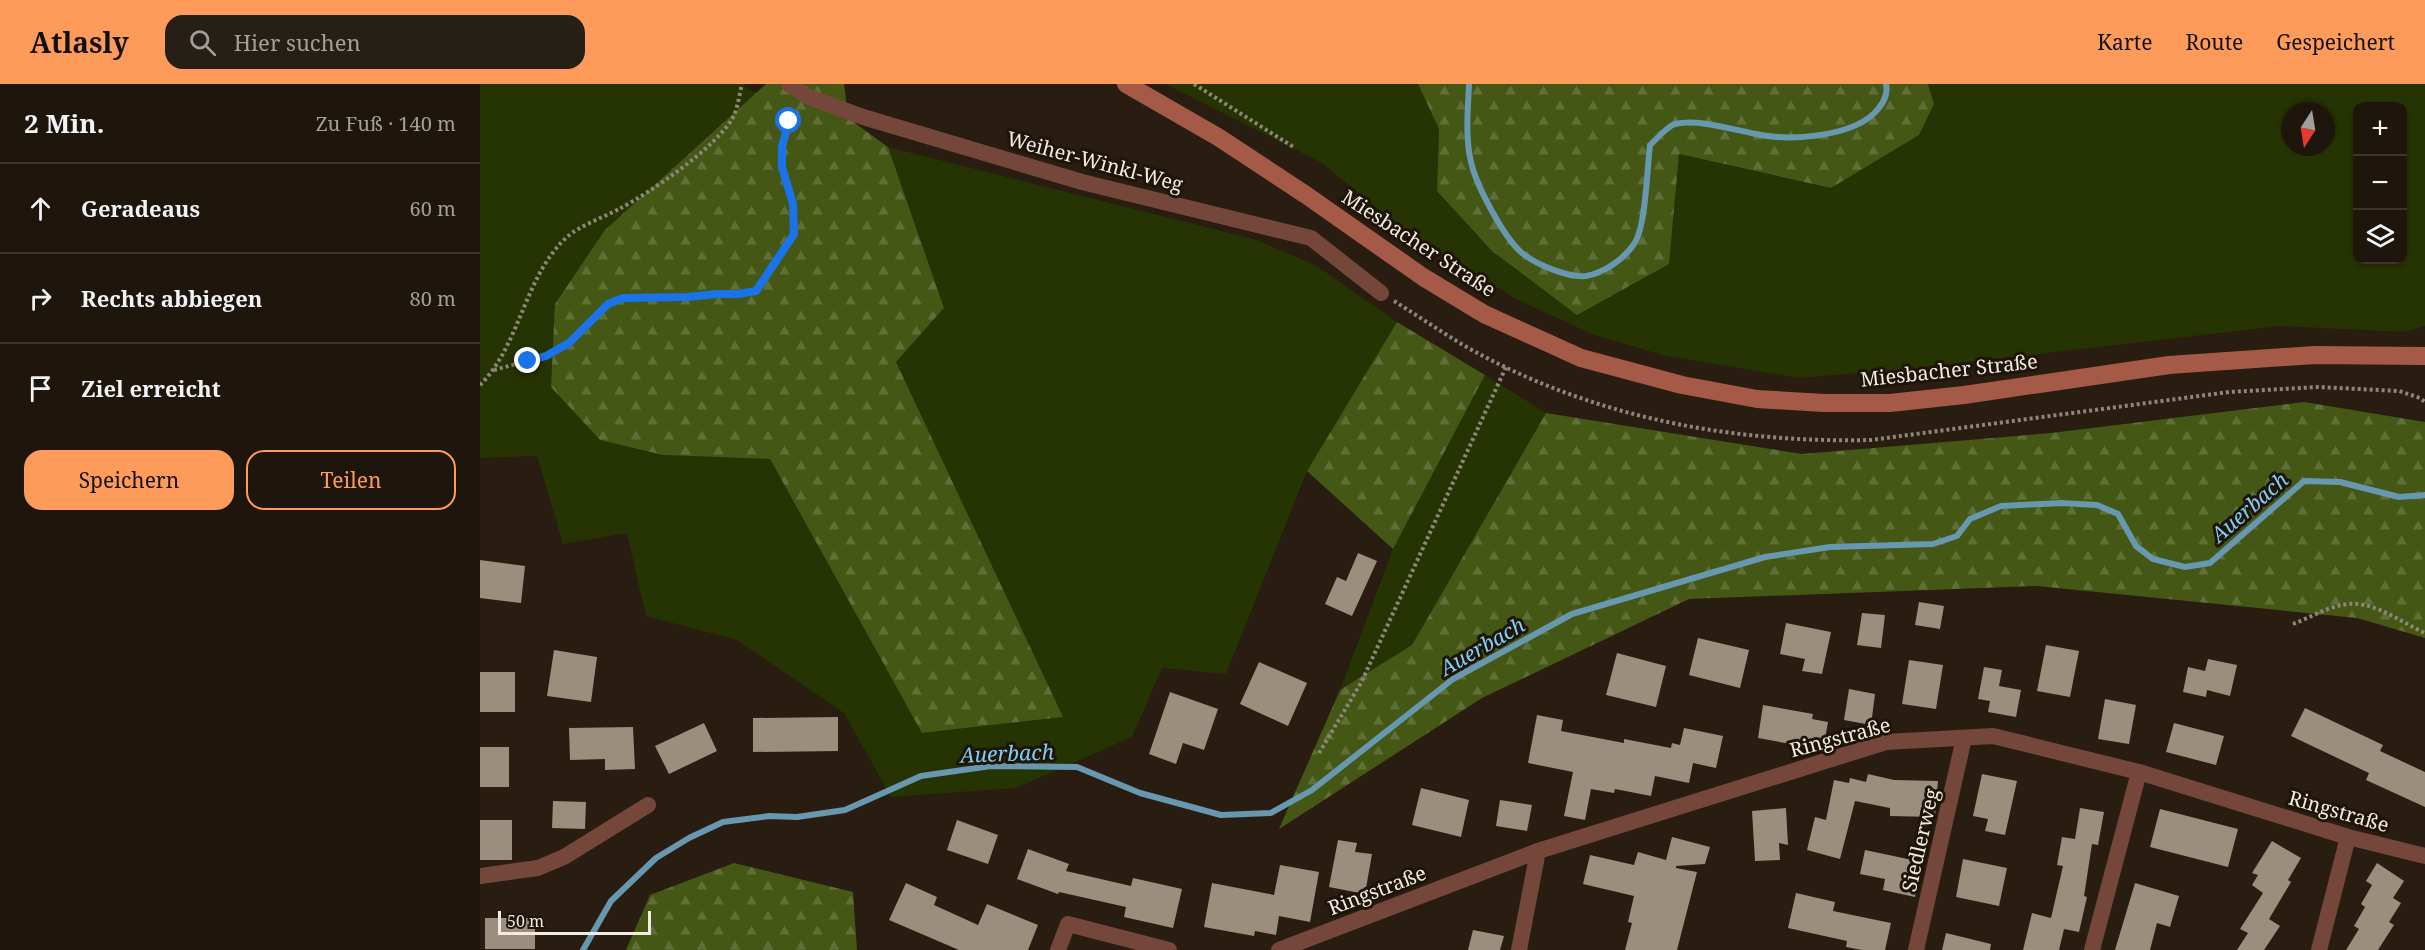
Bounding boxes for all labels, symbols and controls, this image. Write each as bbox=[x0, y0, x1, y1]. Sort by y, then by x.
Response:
search box bbox=[165, 15, 585, 69]
text: Atlasly bbox=[30, 23, 129, 61]
icon: search bbox=[186, 26, 219, 59]
text: Hier suchen bbox=[234, 27, 361, 57]
text: Karte bbox=[2097, 28, 2152, 56]
text: Route bbox=[2185, 28, 2243, 56]
text: Gespeichert bbox=[2276, 28, 2395, 56]
north arrow bbox=[2281, 102, 2335, 156]
map controls bbox=[2353, 102, 2407, 264]
button: + bbox=[2353, 102, 2407, 156]
text: 2 Min. bbox=[24, 105, 104, 141]
route start bbox=[775, 107, 801, 133]
text: Zu Fuß · 140 m bbox=[316, 110, 456, 137]
street label: Weiher-Winkl-Weg bbox=[1004, 124, 1186, 198]
button: − bbox=[2353, 156, 2407, 210]
street label: Miesbacher Straße bbox=[1337, 183, 1501, 303]
icon: ahead bbox=[24, 192, 57, 225]
text: Geradeaus bbox=[81, 193, 200, 223]
text: 60 m bbox=[410, 195, 456, 222]
button: layers bbox=[2353, 210, 2407, 264]
icon: right bbox=[24, 282, 57, 315]
text: Rechts abbiegen bbox=[81, 283, 262, 313]
text: 80 m bbox=[410, 285, 456, 312]
route end bbox=[514, 347, 540, 373]
street label: Miesbacher Straße bbox=[1859, 347, 2039, 393]
icon: arrive bbox=[24, 372, 57, 405]
text: Ziel erreicht bbox=[81, 373, 221, 403]
button: Speichern bbox=[24, 450, 234, 510]
button: Teilen bbox=[246, 450, 456, 510]
water label: Auerbach bbox=[2203, 465, 2294, 550]
water label: Auerbach bbox=[1433, 610, 1530, 683]
street label: Ringstraße bbox=[1787, 711, 1893, 763]
water label: Auerbach bbox=[958, 737, 1055, 769]
street label: Ringstraße bbox=[2286, 784, 2392, 838]
street label: Siedlerweg bbox=[1895, 785, 1945, 894]
street label: Ringstraße bbox=[1324, 859, 1430, 921]
scale bar bbox=[498, 908, 651, 936]
text: 50 m bbox=[507, 910, 544, 932]

